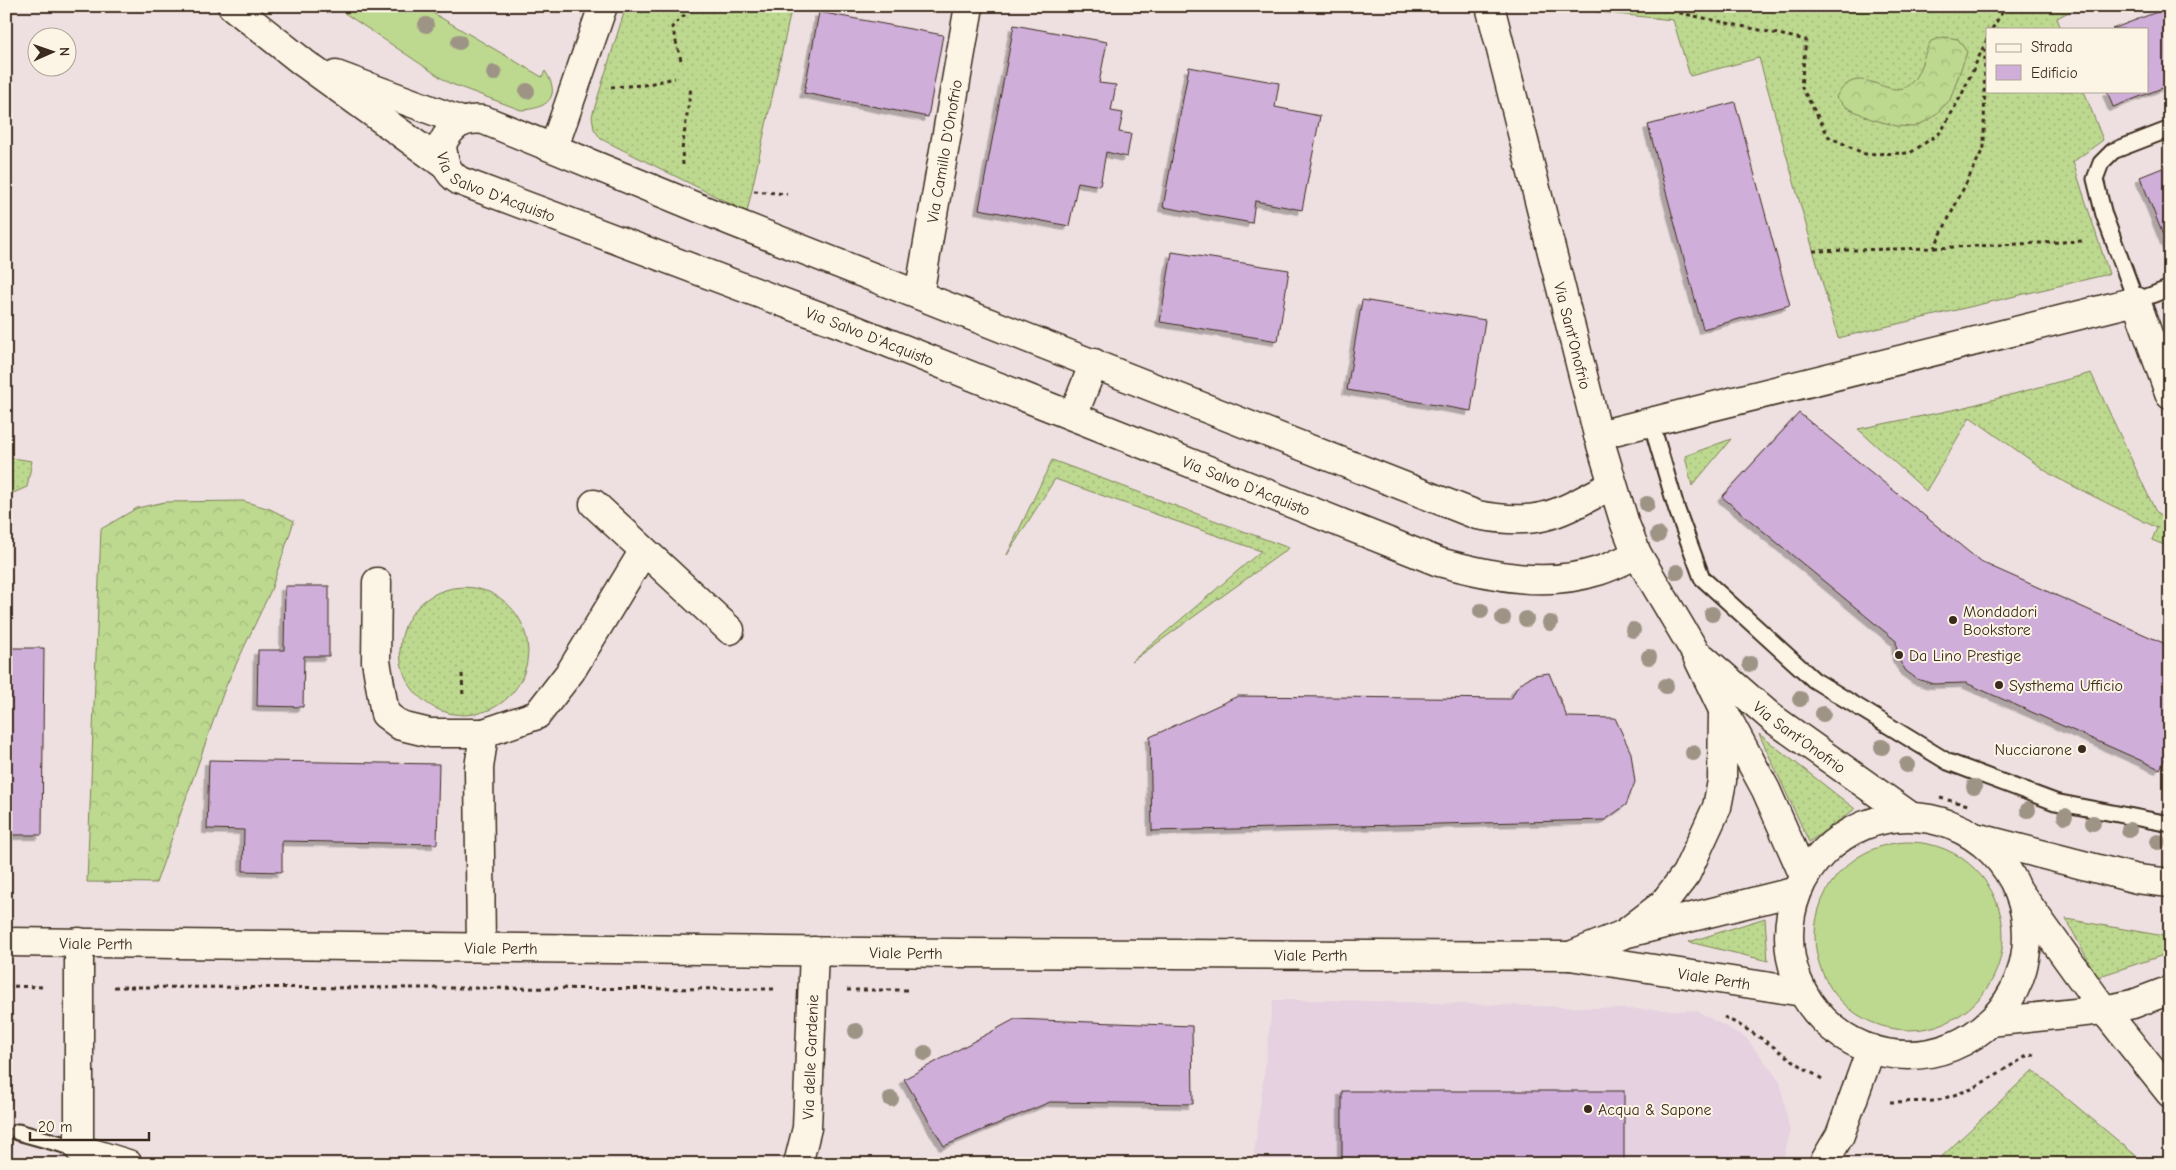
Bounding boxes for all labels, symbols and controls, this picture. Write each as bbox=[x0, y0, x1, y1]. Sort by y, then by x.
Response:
north arrow bbox=[28, 28, 78, 78]
legend bbox=[1986, 28, 2148, 92]
text: Strada bbox=[2031, 38, 2073, 56]
text: N bbox=[56, 47, 73, 56]
text: Edificio bbox=[2031, 64, 2078, 82]
street label: Via Camillo D'Onofrio bbox=[924, 78, 966, 224]
street label: Via Salvo D'Acquisto bbox=[433, 151, 558, 226]
street label: Via Sant'Onofrio bbox=[1550, 280, 1594, 392]
street label: Via Salvo D'Acquisto bbox=[803, 304, 936, 370]
street label: Via Salvo D'Acquisto bbox=[1179, 453, 1312, 520]
place label: Mondadori Bookstore bbox=[1963, 603, 2037, 639]
marker: Mondadori Bookstore bbox=[1947, 614, 1959, 626]
place label: Da Lino Prestige bbox=[1909, 647, 2021, 665]
marker: Da Lino Prestige bbox=[1893, 649, 1905, 661]
place label: Systhema Ufficio bbox=[2009, 677, 2123, 695]
marker: Systhema Ufficio bbox=[1993, 679, 2005, 691]
street label: Via Sant'Onofrio bbox=[1749, 698, 1849, 777]
place label: Nucciarone bbox=[1995, 741, 2072, 759]
marker: Nucciarone bbox=[2076, 743, 2088, 755]
street label: Viale Perth bbox=[59, 935, 133, 953]
street label: Viale Perth bbox=[464, 939, 538, 958]
street label: Viale Perth bbox=[869, 944, 943, 963]
street label: Viale Perth bbox=[1274, 947, 1348, 965]
street label: Viale Perth bbox=[1677, 965, 1752, 994]
street label: Via delle Gardenie bbox=[799, 994, 822, 1120]
place label: Acqua & Sapone bbox=[1598, 1101, 1712, 1119]
marker: Acqua & Sapone bbox=[1582, 1103, 1594, 1115]
scale bar bbox=[30, 1110, 149, 1142]
text: 20 m bbox=[38, 1118, 72, 1136]

